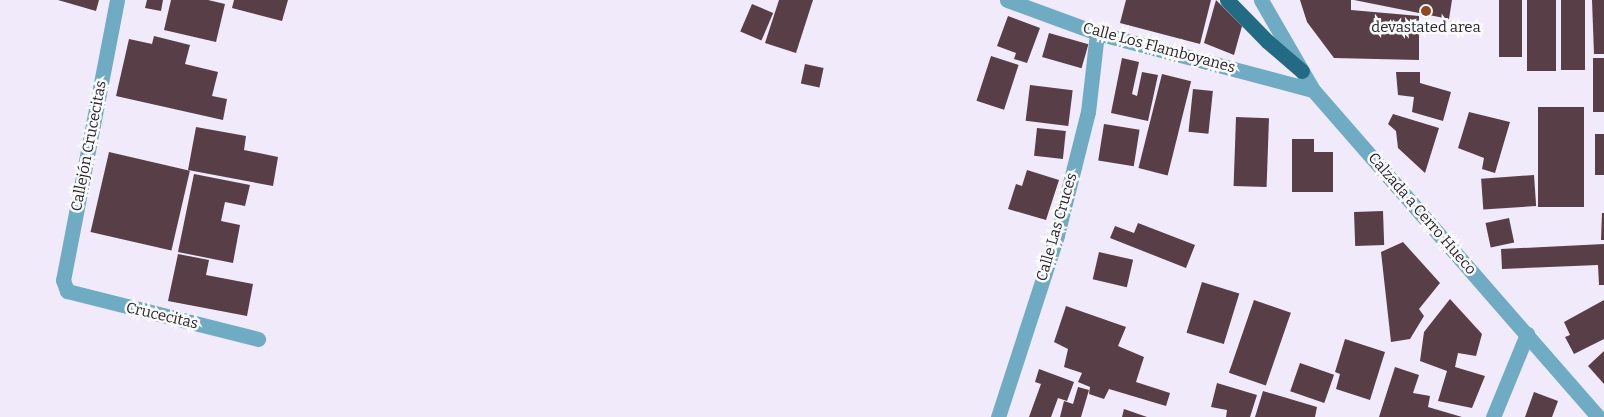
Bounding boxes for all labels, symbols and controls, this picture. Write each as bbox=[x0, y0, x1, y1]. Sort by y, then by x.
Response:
marker: devastated area bbox=[1420, 5, 1432, 17]
street label: Calle Los Flamboyanes bbox=[1081, 19, 1237, 77]
place label: devastated area bbox=[1371, 19, 1481, 37]
street label: Callejón Crucecitas bbox=[68, 79, 110, 213]
street label: Calzada a Cerro Hueco bbox=[1364, 149, 1480, 279]
street label: Calle Las Cruces bbox=[1033, 171, 1081, 283]
street label: Crucecitas bbox=[124, 299, 200, 333]

